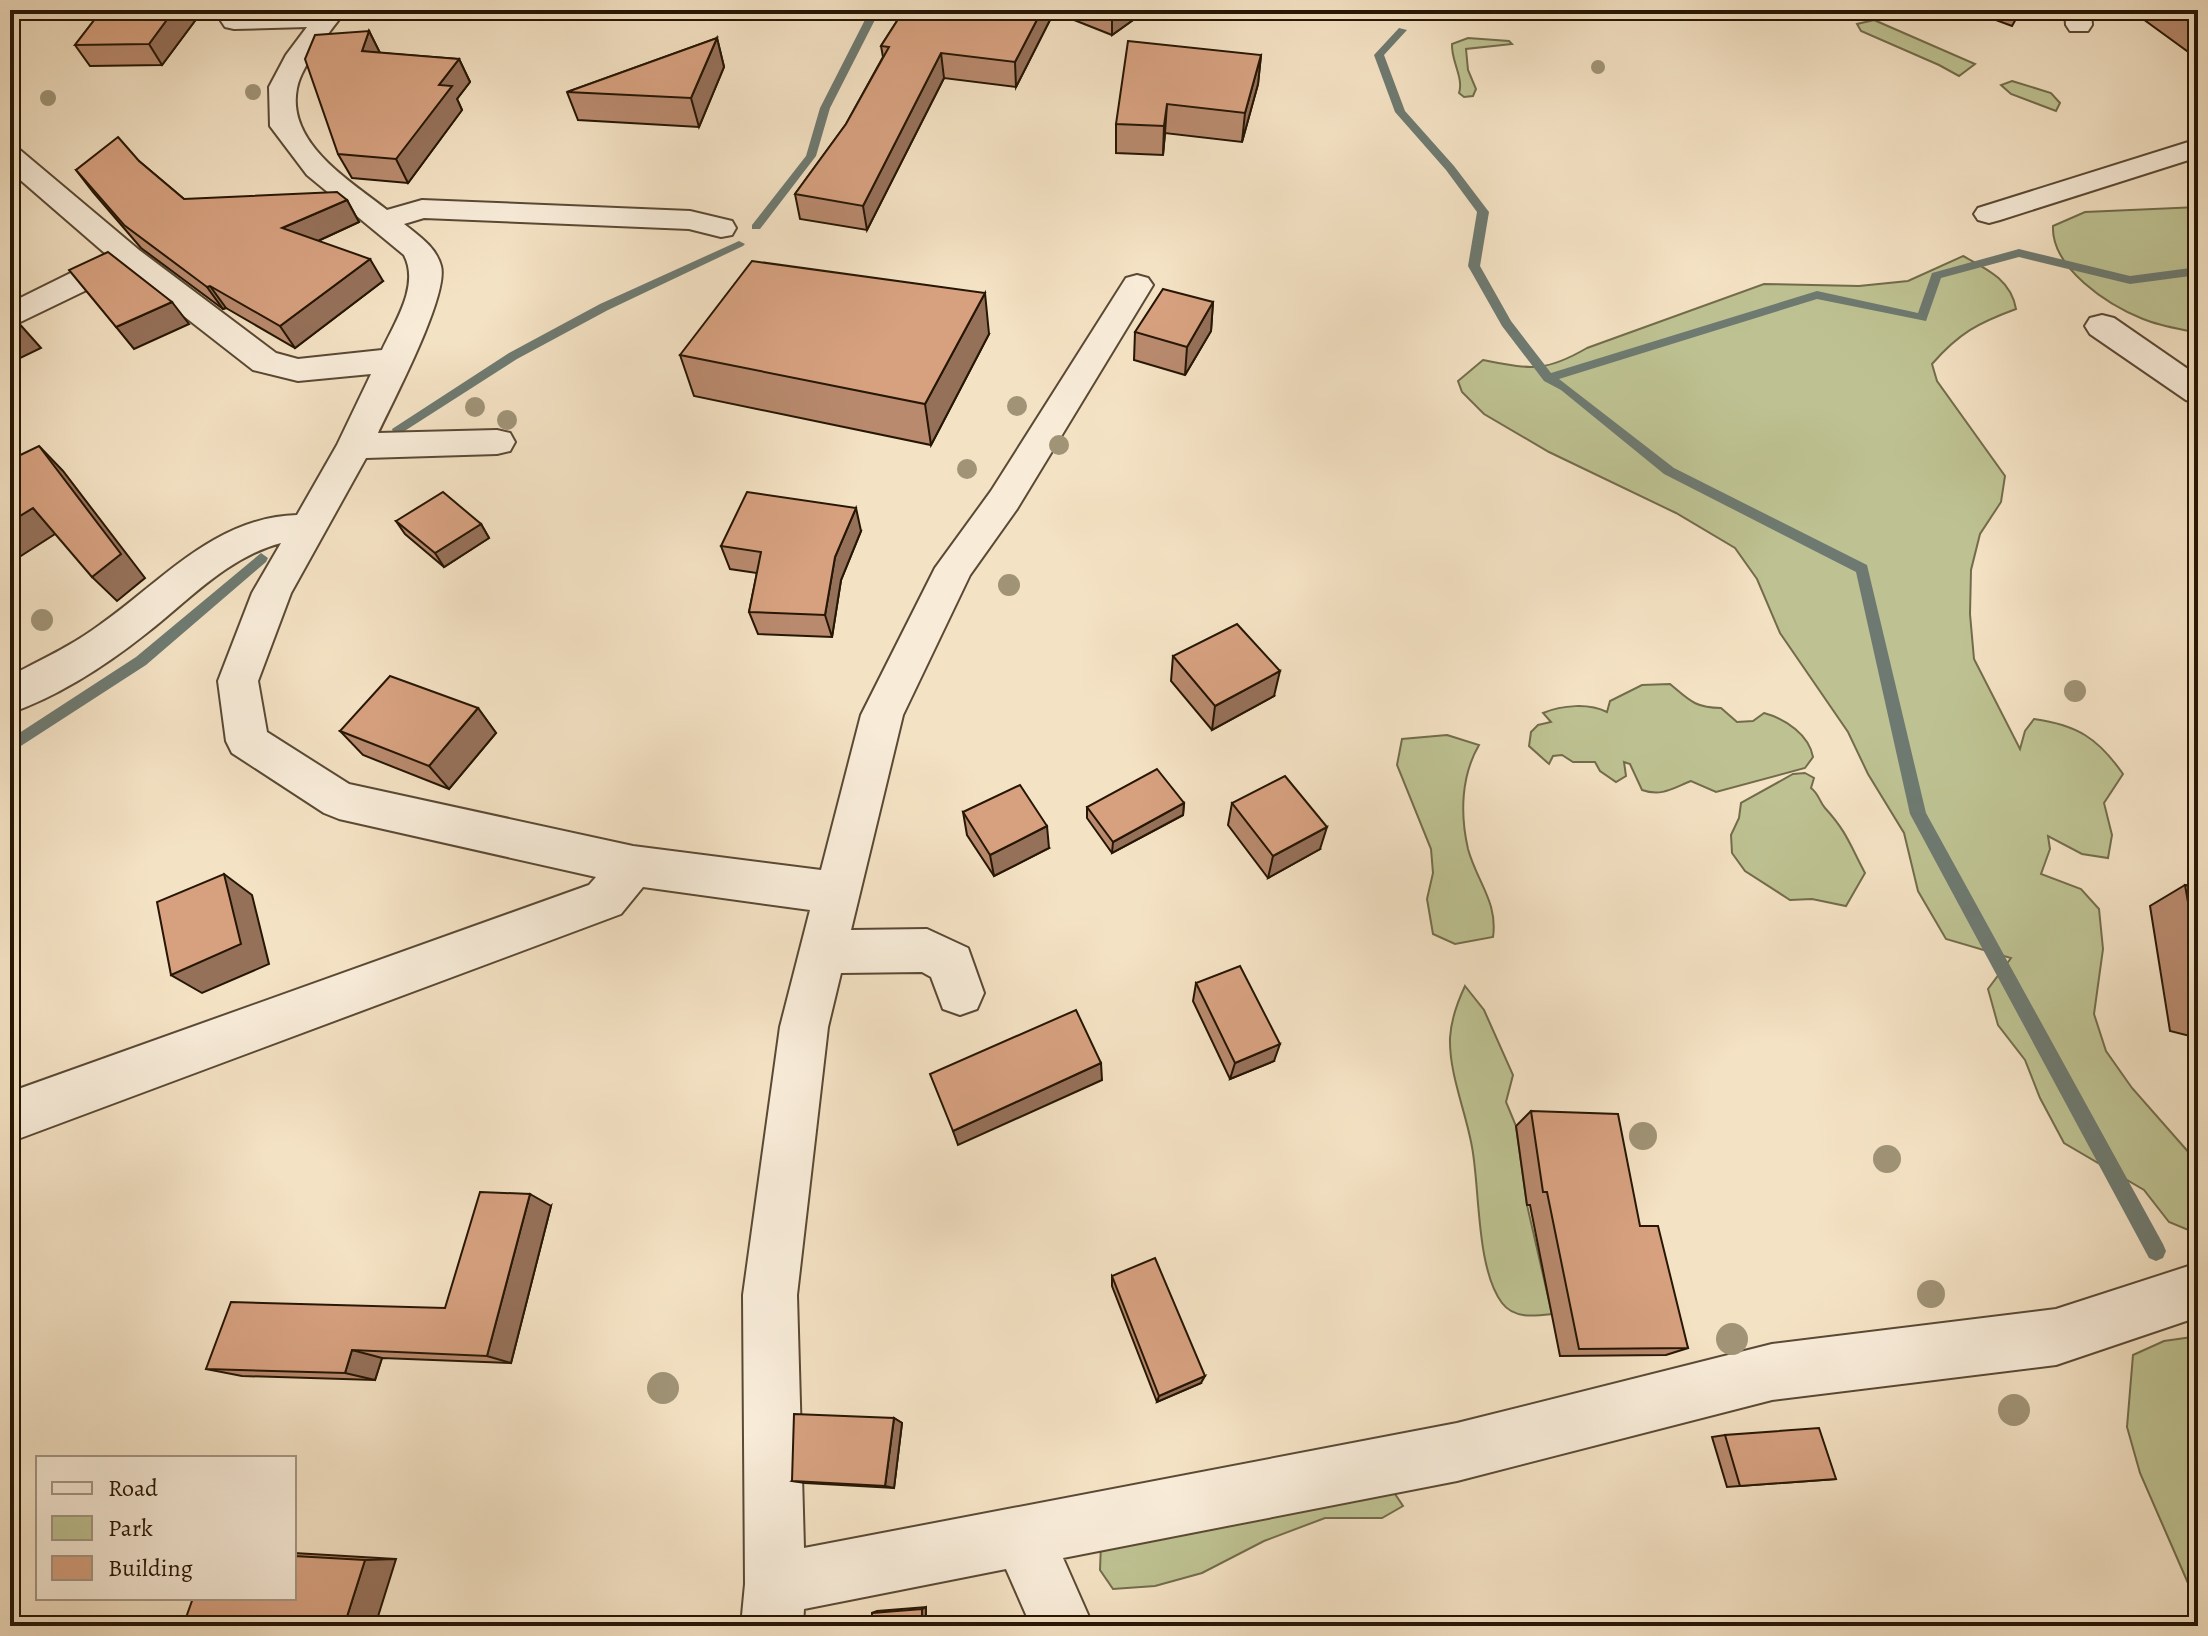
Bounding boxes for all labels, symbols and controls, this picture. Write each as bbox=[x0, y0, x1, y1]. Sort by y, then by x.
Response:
legend bbox=[36, 1456, 296, 1600]
text: Road bbox=[108, 1472, 158, 1504]
text: Park bbox=[108, 1512, 153, 1544]
text: Building bbox=[108, 1552, 193, 1584]

